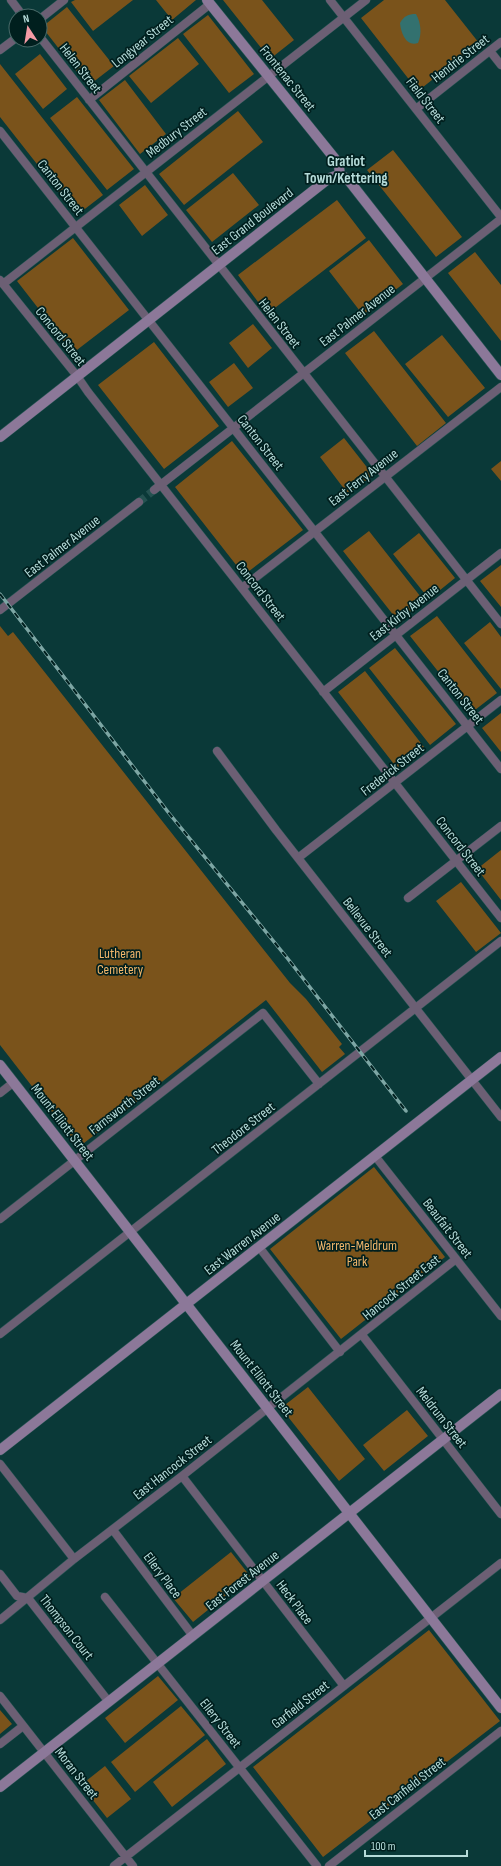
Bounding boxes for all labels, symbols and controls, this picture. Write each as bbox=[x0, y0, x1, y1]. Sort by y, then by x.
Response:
north arrow bbox=[8, 8, 48, 48]
street label: Longyear Street bbox=[108, 11, 177, 71]
text: N bbox=[22, 12, 30, 26]
street label: Hendrie Street bbox=[428, 31, 493, 86]
street label: Helen Street bbox=[56, 40, 105, 97]
street label: Frontenac Street bbox=[256, 42, 319, 115]
street label: Field Street bbox=[402, 74, 449, 127]
street label: Medbury Street bbox=[142, 103, 210, 161]
district label: Gratiot Town/Kettering bbox=[304, 152, 388, 188]
street label: Canton Street bbox=[34, 156, 88, 218]
street label: East Grand Boulevard bbox=[208, 184, 297, 259]
street label: East Palmer Avenue bbox=[316, 281, 399, 350]
street label: Helen Street bbox=[255, 295, 304, 352]
street label: Concord Street bbox=[32, 303, 90, 369]
street label: Canton Street bbox=[234, 411, 288, 473]
street label: East Ferry Avenue bbox=[325, 445, 401, 510]
street label: East Palmer Avenue bbox=[21, 512, 104, 581]
street label: Concord Street bbox=[232, 558, 289, 625]
street label: East Kirby Avenue bbox=[366, 580, 442, 645]
street label: Canton Street bbox=[434, 665, 488, 727]
street label: Frederick Street bbox=[357, 739, 427, 799]
street label: Concord Street bbox=[432, 813, 489, 880]
street label: Bellevue Street bbox=[339, 894, 396, 961]
park label: Lutheran Cemetery bbox=[97, 945, 144, 978]
street label: Farnsworth Street bbox=[85, 1072, 163, 1138]
street label: Mount Elliott Street bbox=[27, 1081, 98, 1164]
street label: Theodore Street bbox=[208, 1098, 278, 1158]
street label: Beaufait Street bbox=[419, 1195, 476, 1262]
street label: East Warren Avenue bbox=[201, 1208, 284, 1279]
park label: Warren-Meldrum Park bbox=[317, 1237, 397, 1270]
street label: Hancock Street East bbox=[359, 1251, 444, 1324]
street label: Mount Elliott Street bbox=[226, 1337, 297, 1420]
street label: Meldrum Street bbox=[412, 1383, 471, 1451]
street label: East Hancock Street bbox=[130, 1431, 215, 1503]
street label: East Forest Avenue bbox=[202, 1546, 282, 1614]
street label: Ellery Place bbox=[140, 1549, 185, 1602]
street label: Heck Place bbox=[272, 1577, 317, 1628]
street label: Thompson Court bbox=[36, 1591, 97, 1663]
street label: Garfield Street bbox=[268, 1677, 333, 1732]
street label: Ellery Street bbox=[196, 1695, 245, 1751]
street label: Moran Street bbox=[51, 1744, 102, 1803]
street label: East Canfield Street bbox=[366, 1753, 449, 1824]
scale bar bbox=[365, 1832, 467, 1858]
text: 100 m bbox=[371, 1839, 396, 1854]

